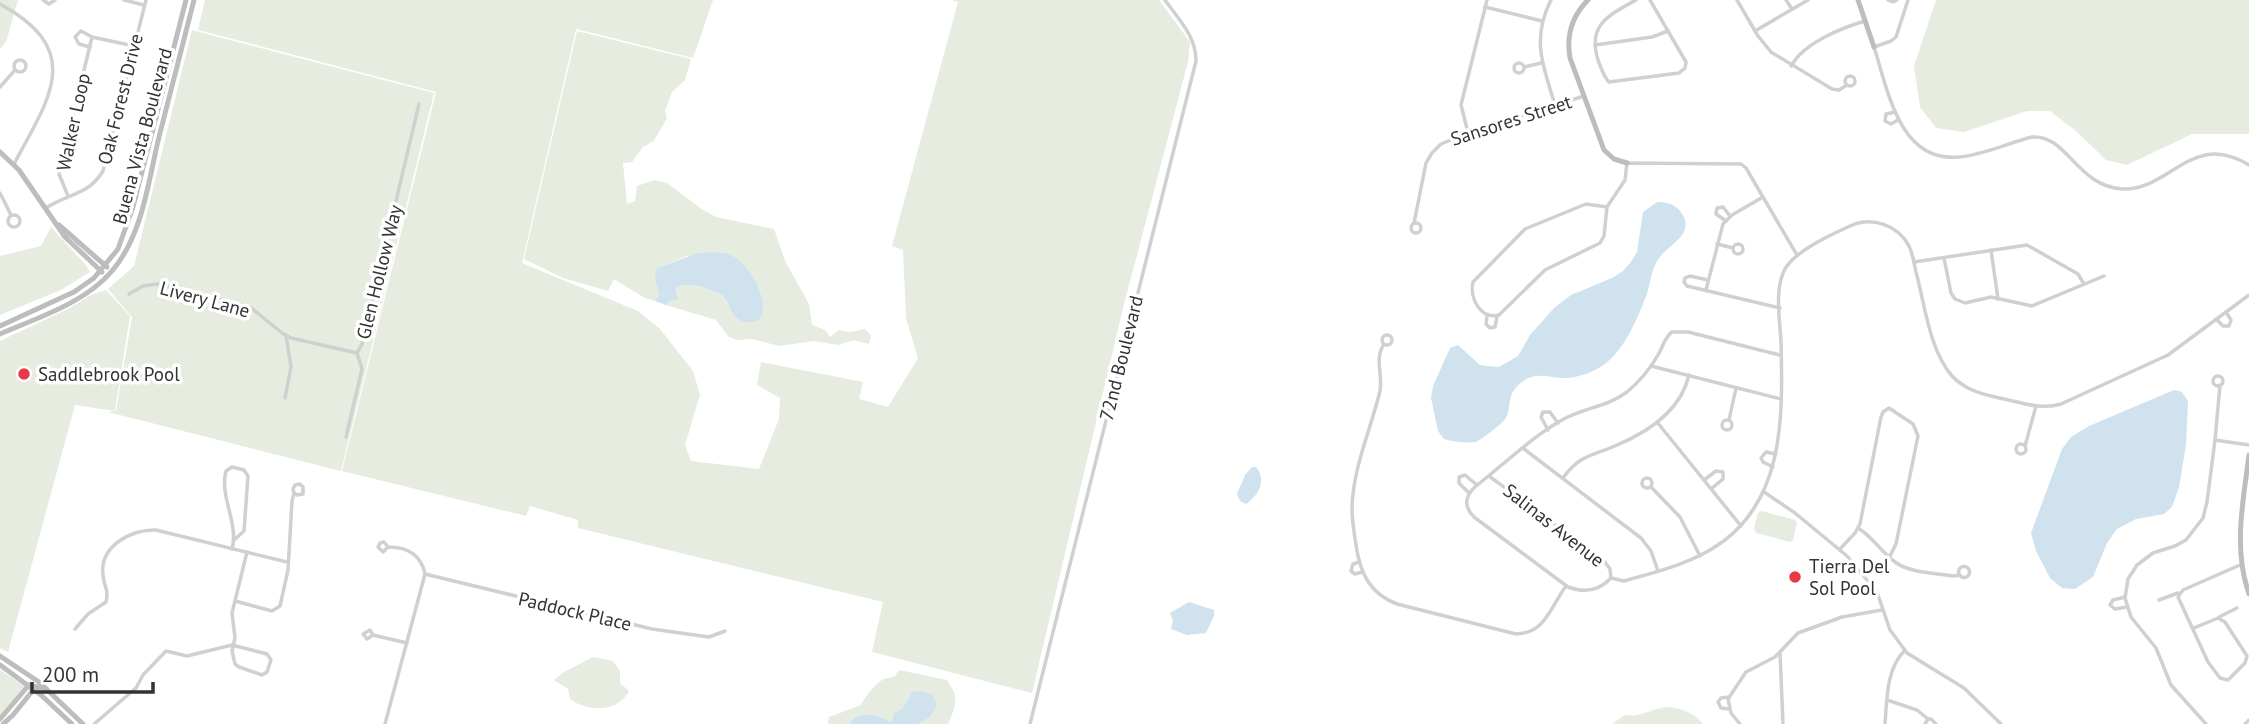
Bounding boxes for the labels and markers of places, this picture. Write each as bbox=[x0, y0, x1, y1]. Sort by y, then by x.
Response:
place label: Saddlebrook Pool bbox=[38, 362, 180, 386]
marker: Saddlebrook Pool bbox=[16, 366, 32, 382]
place label: Tierra Del Sol Pool bbox=[1809, 554, 1890, 600]
marker: Tierra Del Sol Pool bbox=[1787, 569, 1803, 585]

